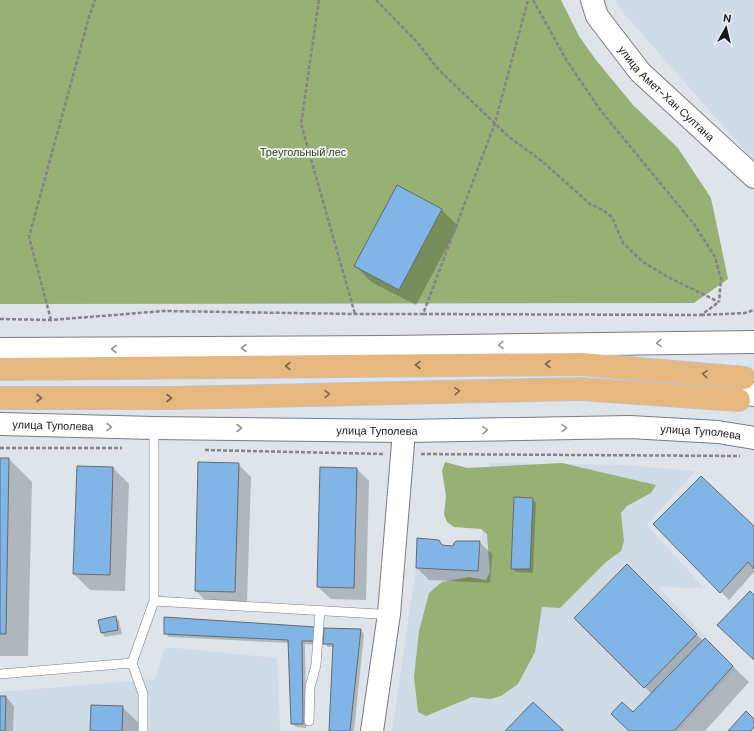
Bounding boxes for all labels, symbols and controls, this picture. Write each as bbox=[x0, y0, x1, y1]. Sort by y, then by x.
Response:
north arrow bbox=[706, 8, 746, 48]
text: N bbox=[722, 11, 732, 26]
street label: улица Амет-Хан Султана bbox=[615, 43, 718, 145]
park label: Треугольный лес bbox=[260, 145, 347, 159]
one-way arrow bbox=[656, 339, 662, 347]
one-way arrow bbox=[498, 341, 504, 349]
one-way arrow bbox=[241, 344, 247, 352]
one-way arrow bbox=[111, 345, 117, 353]
one-way arrow bbox=[545, 360, 551, 368]
one-way arrow bbox=[415, 361, 421, 369]
one-way arrow bbox=[285, 362, 291, 370]
one-way arrow bbox=[702, 370, 708, 379]
one-way arrow bbox=[454, 387, 460, 396]
one-way arrow bbox=[324, 390, 330, 398]
one-way arrow bbox=[36, 394, 42, 402]
one-way arrow bbox=[166, 394, 172, 402]
street label: улица Туполева bbox=[12, 417, 95, 433]
one-way arrow bbox=[106, 422, 112, 431]
street label: улица Туполева bbox=[660, 422, 743, 443]
street label: улица Туполева bbox=[336, 423, 418, 438]
one-way arrow bbox=[236, 424, 242, 432]
one-way arrow bbox=[561, 424, 567, 432]
one-way arrow bbox=[482, 426, 488, 434]

